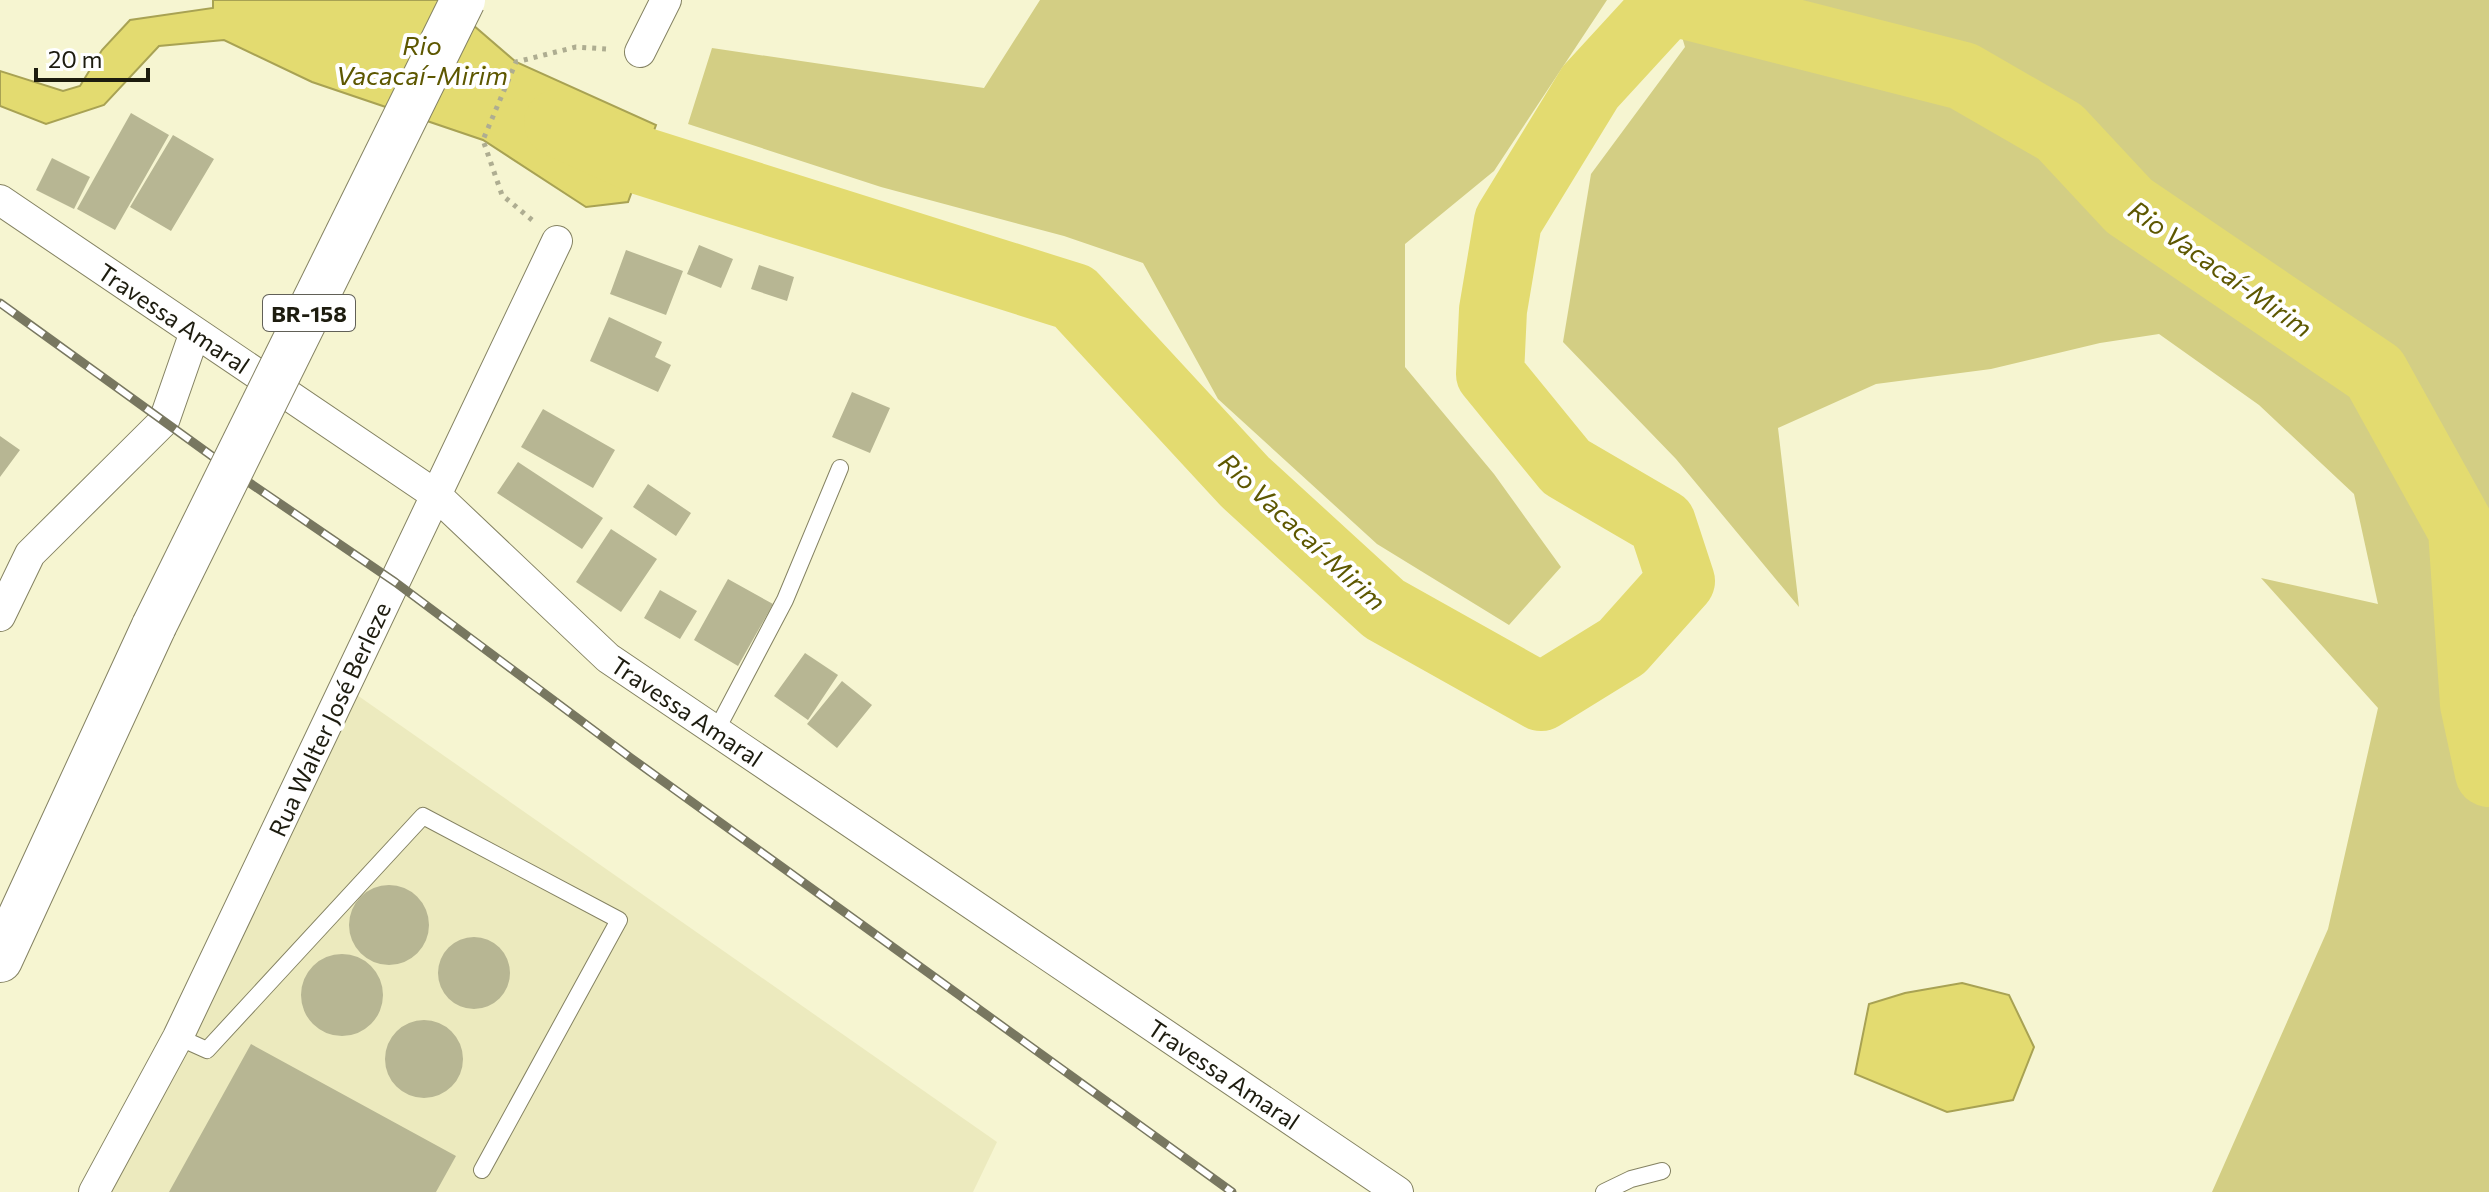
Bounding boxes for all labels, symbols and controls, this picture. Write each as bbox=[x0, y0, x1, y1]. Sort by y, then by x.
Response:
water label: Rio Vacacaí-Mirim bbox=[336, 29, 508, 90]
scale bar bbox=[36, 32, 148, 82]
text: 20 m bbox=[48, 44, 102, 73]
water label: Rio Vacacaí-Mirim bbox=[2123, 193, 2319, 343]
street label: Travessa Amaral bbox=[93, 257, 255, 379]
road number: BR-158 bbox=[263, 295, 355, 331]
water label: Rio Vacacaí-Mirim bbox=[1213, 446, 1393, 616]
street label: Rua Walter José Berleze bbox=[262, 597, 396, 841]
street label: Travessa Amaral bbox=[606, 650, 768, 772]
street label: Travessa Amaral bbox=[1143, 1013, 1305, 1135]

